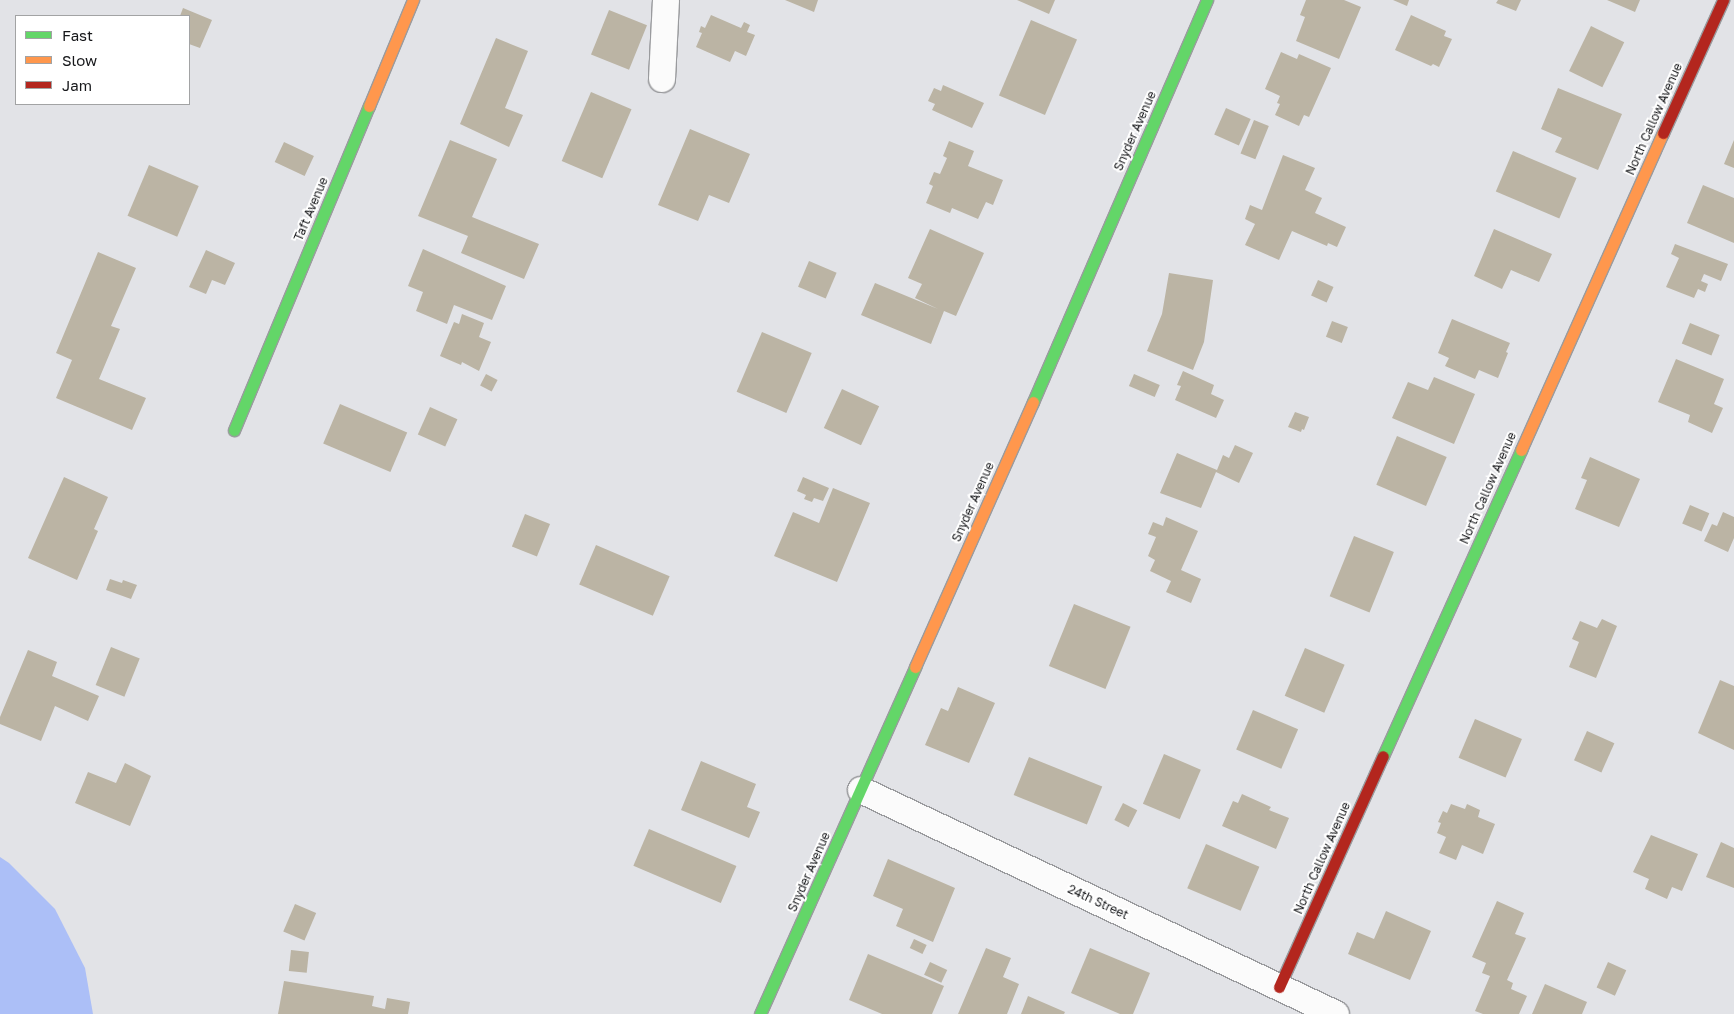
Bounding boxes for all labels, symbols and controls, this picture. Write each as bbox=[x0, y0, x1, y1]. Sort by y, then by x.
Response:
legend bbox=[15, 15, 190, 105]
text: Fast bbox=[62, 26, 93, 44]
text: Slow bbox=[62, 51, 97, 69]
street label: North Callow Avenue bbox=[1623, 61, 1685, 177]
text: Jam bbox=[62, 76, 92, 94]
street label: Snyder Avenue bbox=[1111, 89, 1159, 173]
street label: Taft Avenue bbox=[291, 175, 331, 243]
street label: North Callow Avenue bbox=[1457, 430, 1519, 546]
street label: Snyder Avenue bbox=[949, 460, 997, 544]
street label: North Callow Avenue bbox=[1291, 800, 1353, 916]
street label: Snyder Avenue bbox=[785, 830, 833, 914]
street label: 24th Street bbox=[1066, 882, 1130, 922]

